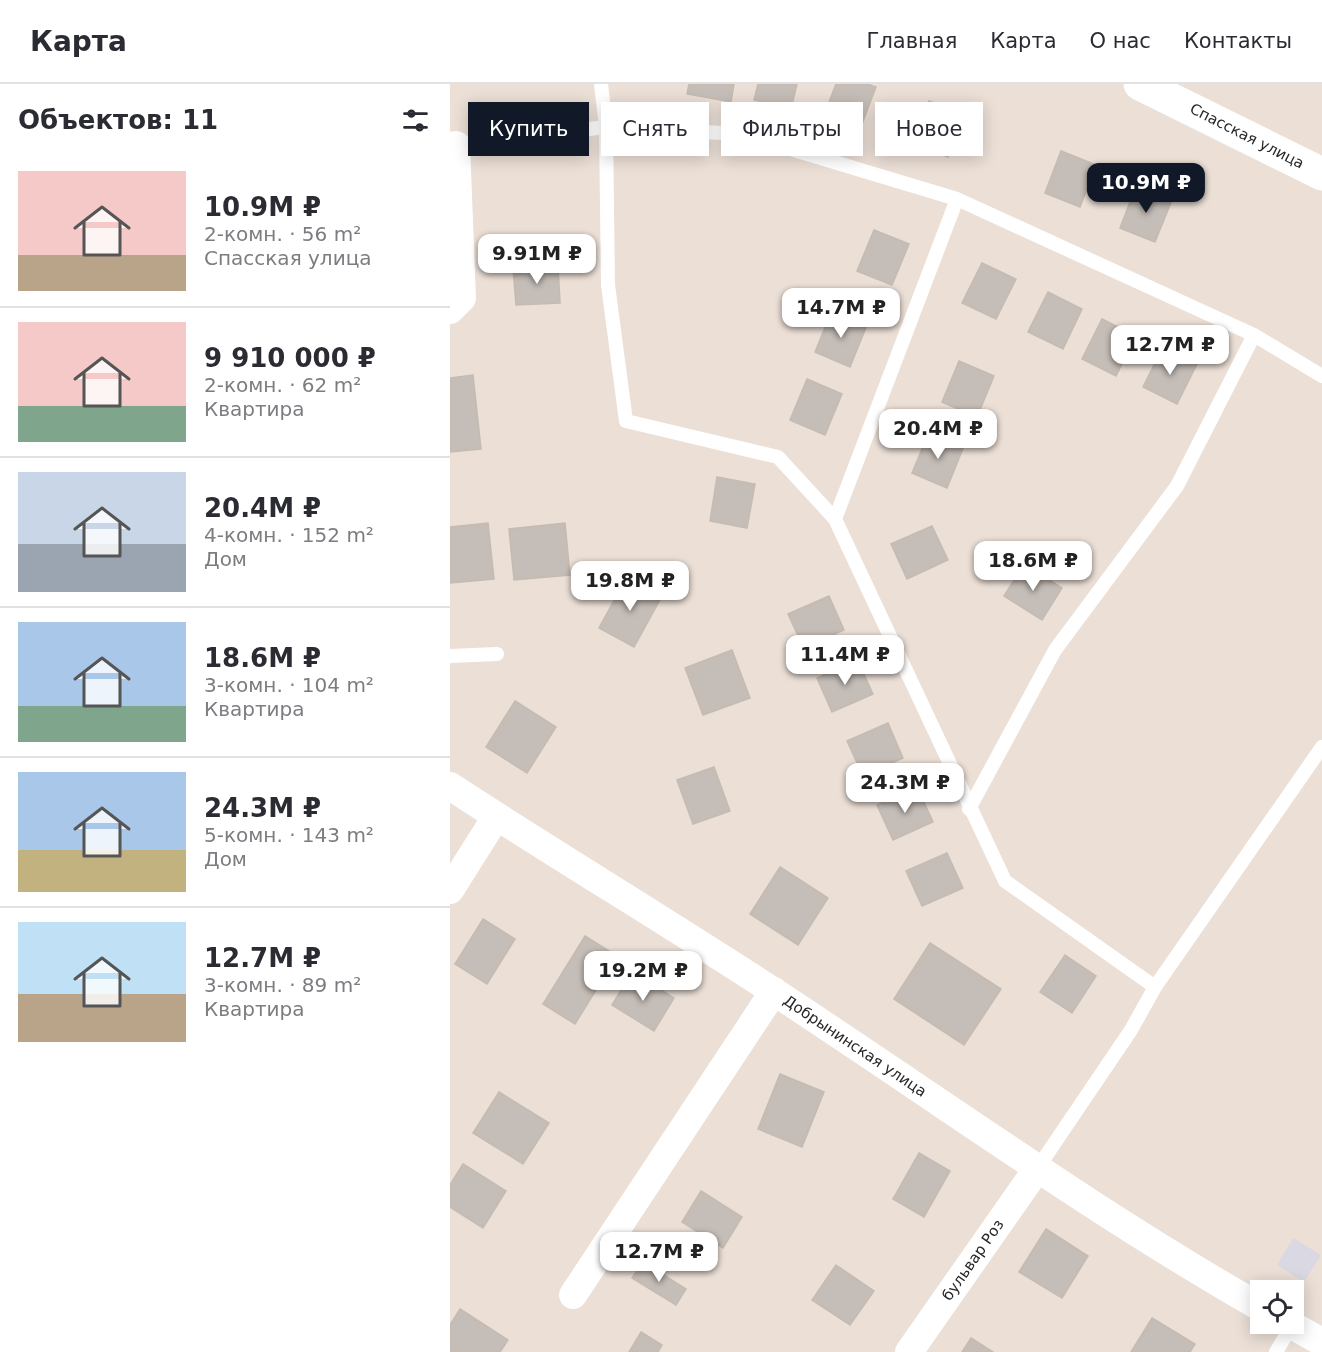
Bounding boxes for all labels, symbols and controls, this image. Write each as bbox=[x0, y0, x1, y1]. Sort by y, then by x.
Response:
text: Карта bbox=[30, 25, 127, 58]
text: Главная bbox=[867, 29, 957, 53]
text: Карта bbox=[990, 29, 1057, 53]
text: О нас bbox=[1090, 29, 1151, 53]
text: Контакты bbox=[1184, 29, 1292, 53]
street label: Спасская улица bbox=[1187, 99, 1307, 173]
chip: Купить bbox=[468, 102, 589, 156]
chip: Снять bbox=[601, 102, 709, 156]
chip: Фильтры bbox=[721, 102, 863, 156]
chip: Новое bbox=[875, 102, 983, 156]
icon: filters bbox=[399, 104, 432, 137]
text: Объектов: 11 bbox=[18, 105, 218, 135]
pin: 10.9M ₽ bbox=[1091, 163, 1201, 214]
text: 10.9M ₽ bbox=[1101, 170, 1191, 194]
text: 10.9M ₽ bbox=[204, 192, 321, 222]
icon: home bbox=[66, 195, 138, 267]
text: 2-комн. · 56 m² bbox=[204, 222, 361, 246]
pin: 9.91M ₽ bbox=[482, 234, 592, 285]
text: 9.91M ₽ bbox=[492, 241, 582, 265]
text: Спасская улица bbox=[204, 246, 372, 270]
pin: 14.7M ₽ bbox=[786, 288, 896, 339]
text: 14.7M ₽ bbox=[796, 295, 886, 319]
pin: 12.7M ₽ bbox=[1115, 325, 1225, 376]
text: 12.7M ₽ bbox=[1125, 332, 1215, 356]
text: 9 910 000 ₽ bbox=[204, 343, 376, 373]
icon: home bbox=[66, 346, 138, 418]
text: 2-комн. · 62 m² bbox=[204, 373, 361, 397]
text: Квартира bbox=[204, 397, 305, 421]
pin: 20.4M ₽ bbox=[883, 409, 993, 460]
text: 20.4M ₽ bbox=[893, 416, 983, 440]
text: 20.4M ₽ bbox=[204, 493, 321, 523]
icon: home bbox=[66, 496, 138, 568]
text: 4-комн. · 152 m² bbox=[204, 523, 374, 547]
pin: 18.6M ₽ bbox=[978, 541, 1088, 592]
text: Дом bbox=[204, 547, 247, 571]
text: 18.6M ₽ bbox=[988, 548, 1078, 572]
pin: 19.8M ₽ bbox=[575, 561, 685, 612]
text: 19.8M ₽ bbox=[585, 568, 675, 592]
pin: 11.4M ₽ bbox=[790, 635, 900, 686]
text: 11.4M ₽ bbox=[800, 642, 890, 666]
text: 18.6M ₽ bbox=[204, 643, 321, 673]
icon: home bbox=[66, 646, 138, 718]
text: 3-комн. · 104 m² bbox=[204, 673, 374, 697]
text: Квартира bbox=[204, 697, 305, 721]
pin: 24.3M ₽ bbox=[850, 763, 960, 814]
text: 24.3M ₽ bbox=[860, 770, 950, 794]
text: 24.3M ₽ bbox=[204, 793, 321, 823]
icon: home bbox=[66, 796, 138, 868]
text: 5-комн. · 143 m² bbox=[204, 823, 374, 847]
text: Дом bbox=[204, 847, 247, 871]
text: 12.7M ₽ bbox=[204, 943, 321, 973]
icon: home bbox=[66, 946, 138, 1018]
pin: 19.2M ₽ bbox=[588, 951, 698, 1002]
text: 19.2M ₽ bbox=[598, 958, 688, 982]
text: 3-комн. · 89 m² bbox=[204, 973, 361, 997]
street label: Добрынинская улица bbox=[780, 991, 930, 1101]
text: Квартира bbox=[204, 997, 305, 1021]
street label: бульвар Роз bbox=[938, 1216, 1008, 1304]
pin: 12.7M ₽ bbox=[604, 1232, 714, 1283]
text: 12.7M ₽ bbox=[614, 1239, 704, 1263]
map controls bbox=[1250, 1280, 1304, 1334]
button: locate bbox=[1250, 1280, 1304, 1334]

